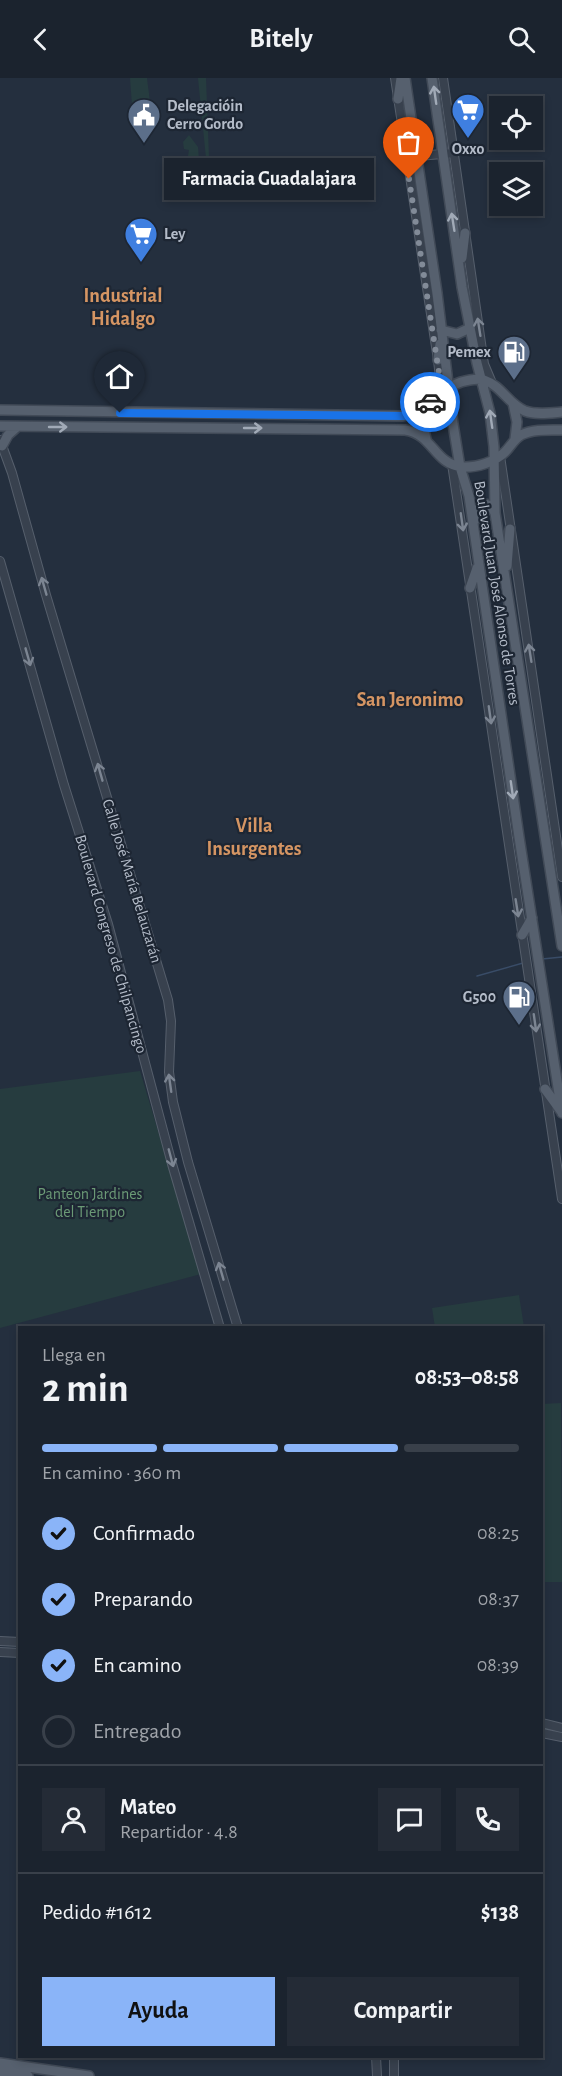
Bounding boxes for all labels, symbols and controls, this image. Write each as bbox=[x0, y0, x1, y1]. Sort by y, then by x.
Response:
icon: back bbox=[24, 23, 57, 56]
icon: search bbox=[505, 23, 538, 56]
text: Bitely bbox=[249, 25, 313, 52]
one-way arrow bbox=[429, 86, 440, 106]
supermarket icon: Oxxo bbox=[450, 92, 486, 139]
map controls bbox=[489, 96, 543, 216]
button: locate bbox=[489, 96, 543, 150]
public building icon: Delegacióin Cerro Gordo bbox=[126, 97, 162, 144]
place label: Delegacióin Cerro Gordo bbox=[167, 98, 243, 132]
pin bbox=[383, 117, 434, 179]
icon: bag bbox=[392, 126, 425, 159]
place label: Oxxo bbox=[452, 141, 484, 157]
callout: Farmacia Guadalajara bbox=[163, 158, 373, 200]
button: layers bbox=[489, 162, 543, 216]
text: Farmacia Guadalajara bbox=[182, 169, 356, 189]
one-way arrow bbox=[447, 212, 458, 232]
supermarket icon: Ley bbox=[123, 216, 159, 263]
place label: Ley bbox=[164, 226, 186, 243]
district label: Industrial Hidalgo bbox=[84, 286, 162, 329]
one-way arrow bbox=[474, 317, 485, 337]
fuel station icon: Pemex bbox=[496, 334, 532, 381]
place label: Pemex bbox=[447, 344, 492, 360]
pin bbox=[94, 351, 145, 413]
icon: home bbox=[103, 360, 136, 393]
courier bbox=[400, 372, 460, 432]
icon: car bbox=[414, 386, 447, 419]
one-way arrow bbox=[485, 409, 496, 429]
one-way arrow bbox=[48, 421, 68, 433]
one-way arrow bbox=[243, 422, 263, 434]
street label: Boulevard Juan José Alonso de Torres bbox=[471, 480, 523, 706]
one-way arrow bbox=[456, 511, 467, 531]
one-way arrow bbox=[38, 577, 49, 596]
one-way arrow bbox=[524, 643, 535, 663]
one-way arrow bbox=[23, 648, 34, 667]
district label: San Jeronimo bbox=[356, 690, 464, 710]
one-way arrow bbox=[484, 704, 495, 724]
one-way arrow bbox=[94, 763, 105, 782]
one-way arrow bbox=[507, 780, 518, 800]
street label: Calle José María Belauzarán bbox=[99, 797, 165, 965]
district label: Villa Insurgentes bbox=[207, 816, 302, 859]
street label: Boulevard Congreso de Chilpancingo bbox=[72, 833, 150, 1055]
one-way arrow bbox=[512, 897, 523, 917]
fuel station icon: G500 bbox=[501, 979, 537, 1026]
place label: G500 bbox=[463, 989, 496, 1005]
one-way arrow bbox=[530, 1013, 541, 1033]
one-way arrow bbox=[165, 1074, 176, 1094]
one-way arrow bbox=[165, 1149, 177, 1168]
park label: Panteon Jardines del Tiempo bbox=[38, 1186, 143, 1220]
one-way arrow bbox=[215, 1262, 226, 1281]
text: Llega en bbox=[42, 1345, 106, 1365]
text: 08:53–08:58 bbox=[415, 1366, 519, 1388]
text: 2 min bbox=[42, 1370, 129, 1409]
text: En camino · 360 m bbox=[42, 1463, 181, 1483]
icon: check bbox=[42, 1517, 75, 1550]
text: Confirmado bbox=[93, 1522, 195, 1544]
text: 08:25 bbox=[477, 1523, 519, 1543]
icon: check bbox=[42, 1583, 75, 1616]
text: Preparando bbox=[93, 1588, 193, 1610]
text: 08:37 bbox=[478, 1589, 519, 1609]
icon: check bbox=[42, 1649, 75, 1682]
text: En camino bbox=[93, 1654, 182, 1676]
text: 08:39 bbox=[477, 1655, 519, 1675]
text: Entregado bbox=[93, 1720, 182, 1742]
button: person bbox=[42, 1788, 105, 1851]
button: chat bbox=[378, 1788, 441, 1851]
button: phone bbox=[456, 1788, 519, 1851]
text: Mateo bbox=[120, 1796, 176, 1818]
text: Repartidor · 4.8 bbox=[120, 1822, 238, 1842]
text: Pedido #1612 bbox=[42, 1901, 152, 1923]
text: $138 bbox=[481, 1901, 519, 1923]
button: Ayuda bbox=[42, 1977, 275, 2046]
button: Compartir bbox=[287, 1977, 519, 2046]

